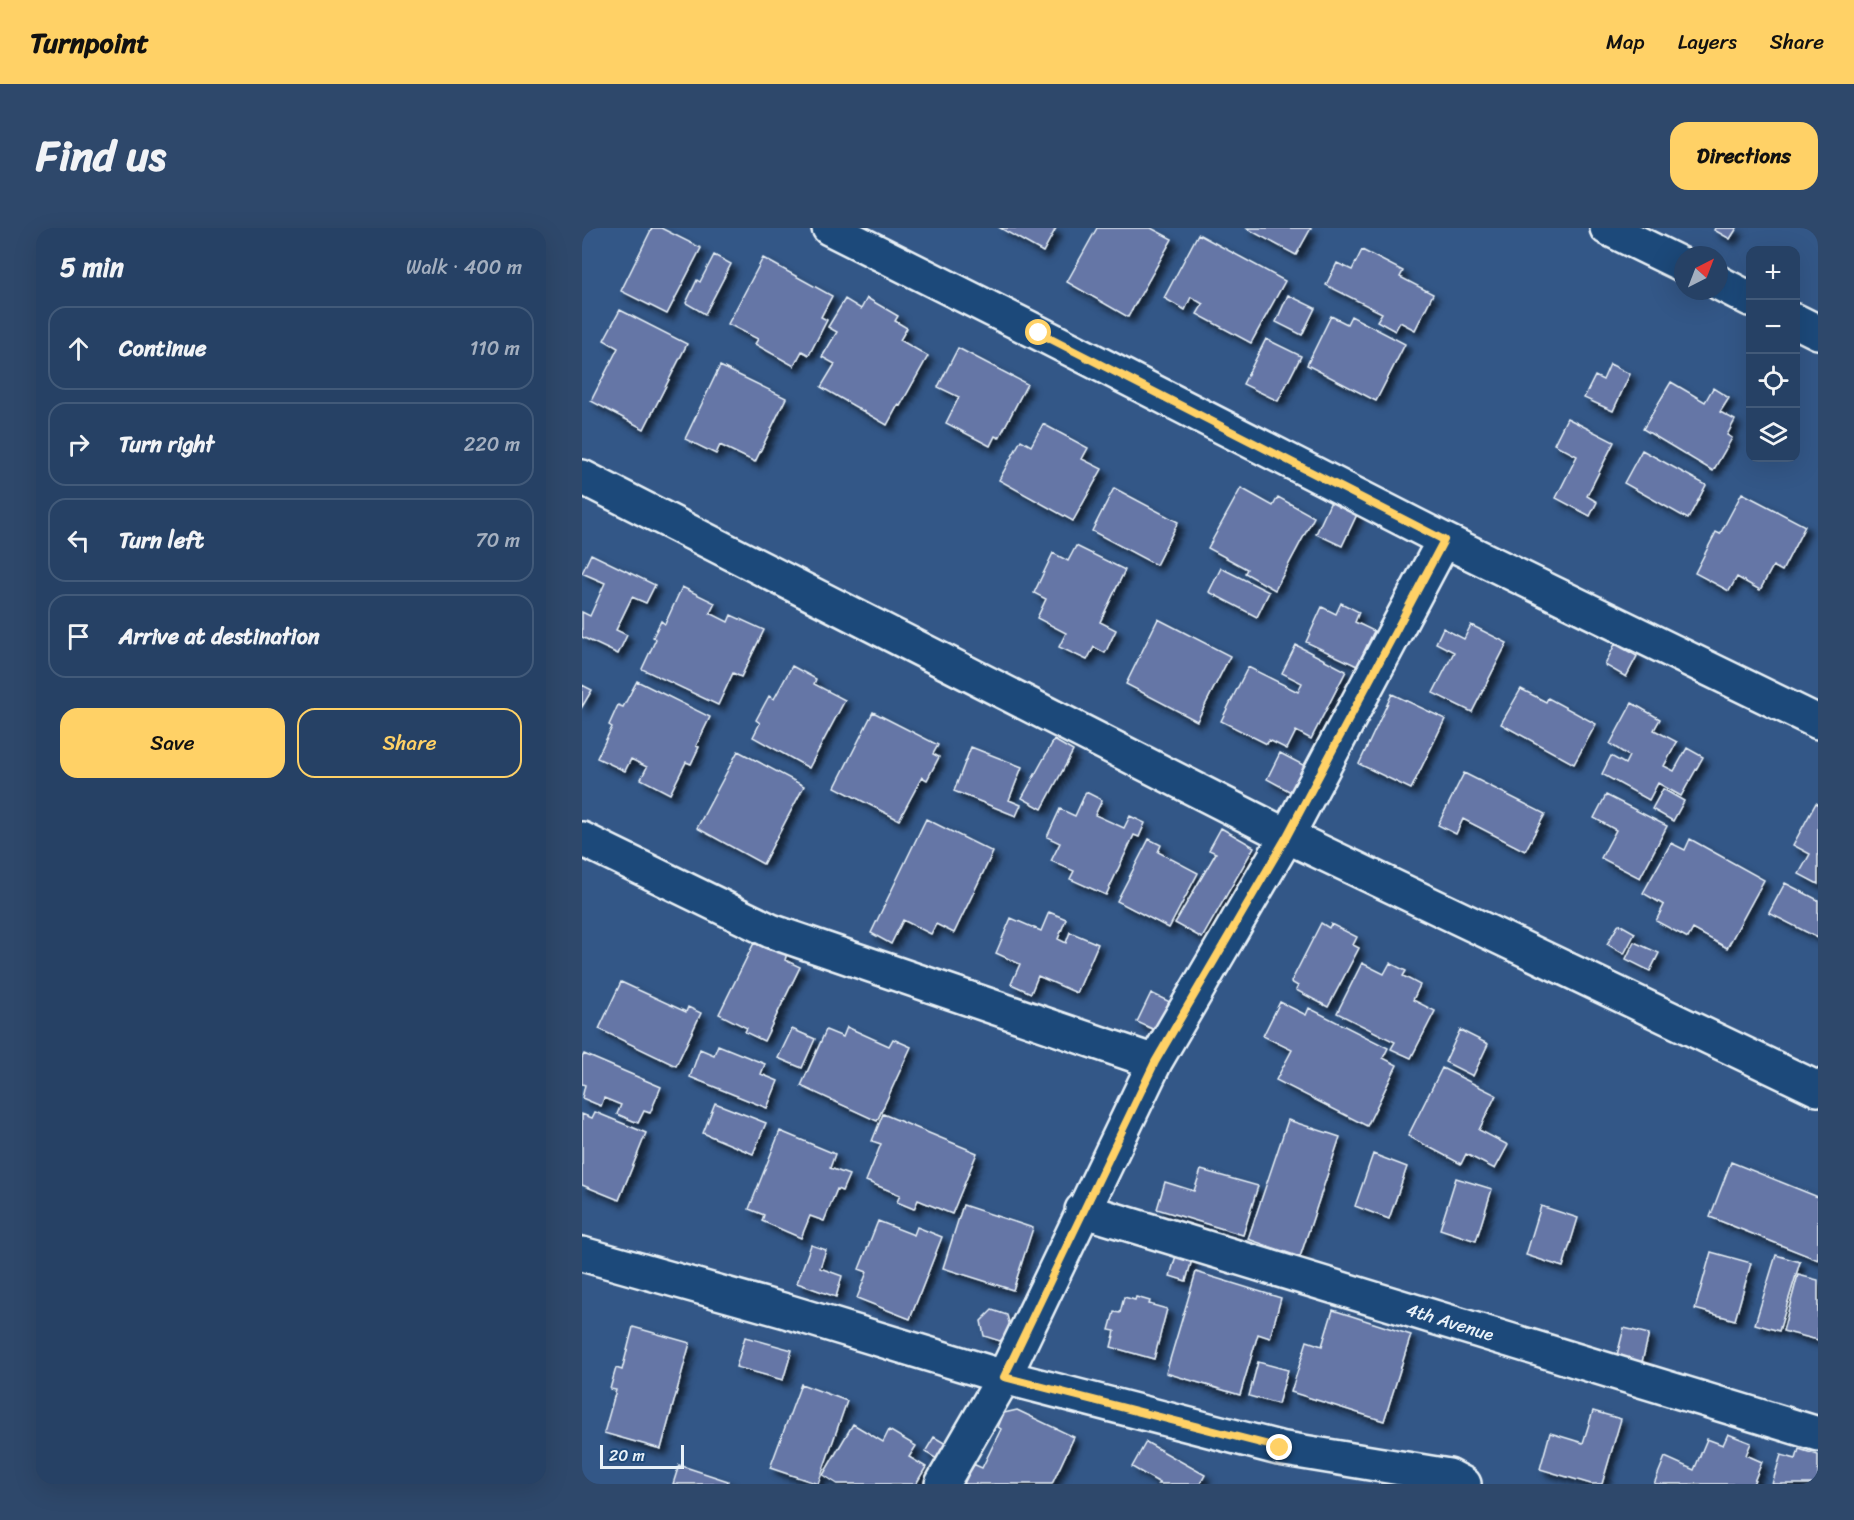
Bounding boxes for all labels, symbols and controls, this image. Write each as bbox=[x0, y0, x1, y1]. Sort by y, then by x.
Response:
text: Turnpoint bbox=[30, 18, 149, 67]
text: Map bbox=[1606, 23, 1645, 61]
text: Layers bbox=[1678, 23, 1737, 61]
text: Share bbox=[1770, 23, 1824, 61]
text: Find us bbox=[36, 119, 166, 193]
button: Directions bbox=[1670, 122, 1818, 190]
text: 5 min bbox=[60, 244, 124, 290]
north arrow bbox=[1674, 246, 1728, 300]
map controls bbox=[1746, 246, 1800, 462]
button: + bbox=[1746, 246, 1800, 300]
text: Walk · 400 m bbox=[406, 250, 522, 285]
button: − bbox=[1746, 300, 1800, 354]
route start bbox=[1025, 319, 1051, 345]
text: Continue bbox=[119, 329, 207, 368]
text: 110 m bbox=[470, 331, 520, 366]
icon: ahead bbox=[62, 332, 95, 365]
button: locate bbox=[1746, 354, 1800, 408]
button: layers bbox=[1746, 408, 1800, 462]
text: Turn right bbox=[119, 425, 214, 464]
text: 220 m bbox=[464, 427, 520, 462]
icon: right bbox=[62, 428, 95, 461]
text: Turn left bbox=[119, 521, 204, 560]
text: 70 m bbox=[475, 523, 520, 558]
icon: left bbox=[62, 524, 95, 557]
text: Arrive at destination bbox=[119, 617, 320, 656]
icon: arrive bbox=[62, 620, 95, 653]
button: Save bbox=[60, 708, 285, 778]
button: Share bbox=[297, 708, 522, 778]
street label: 4th Avenue bbox=[1402, 1293, 1498, 1351]
route end bbox=[1266, 1434, 1292, 1460]
text: 20 m bbox=[609, 1441, 645, 1470]
scale bar bbox=[600, 1442, 684, 1470]

